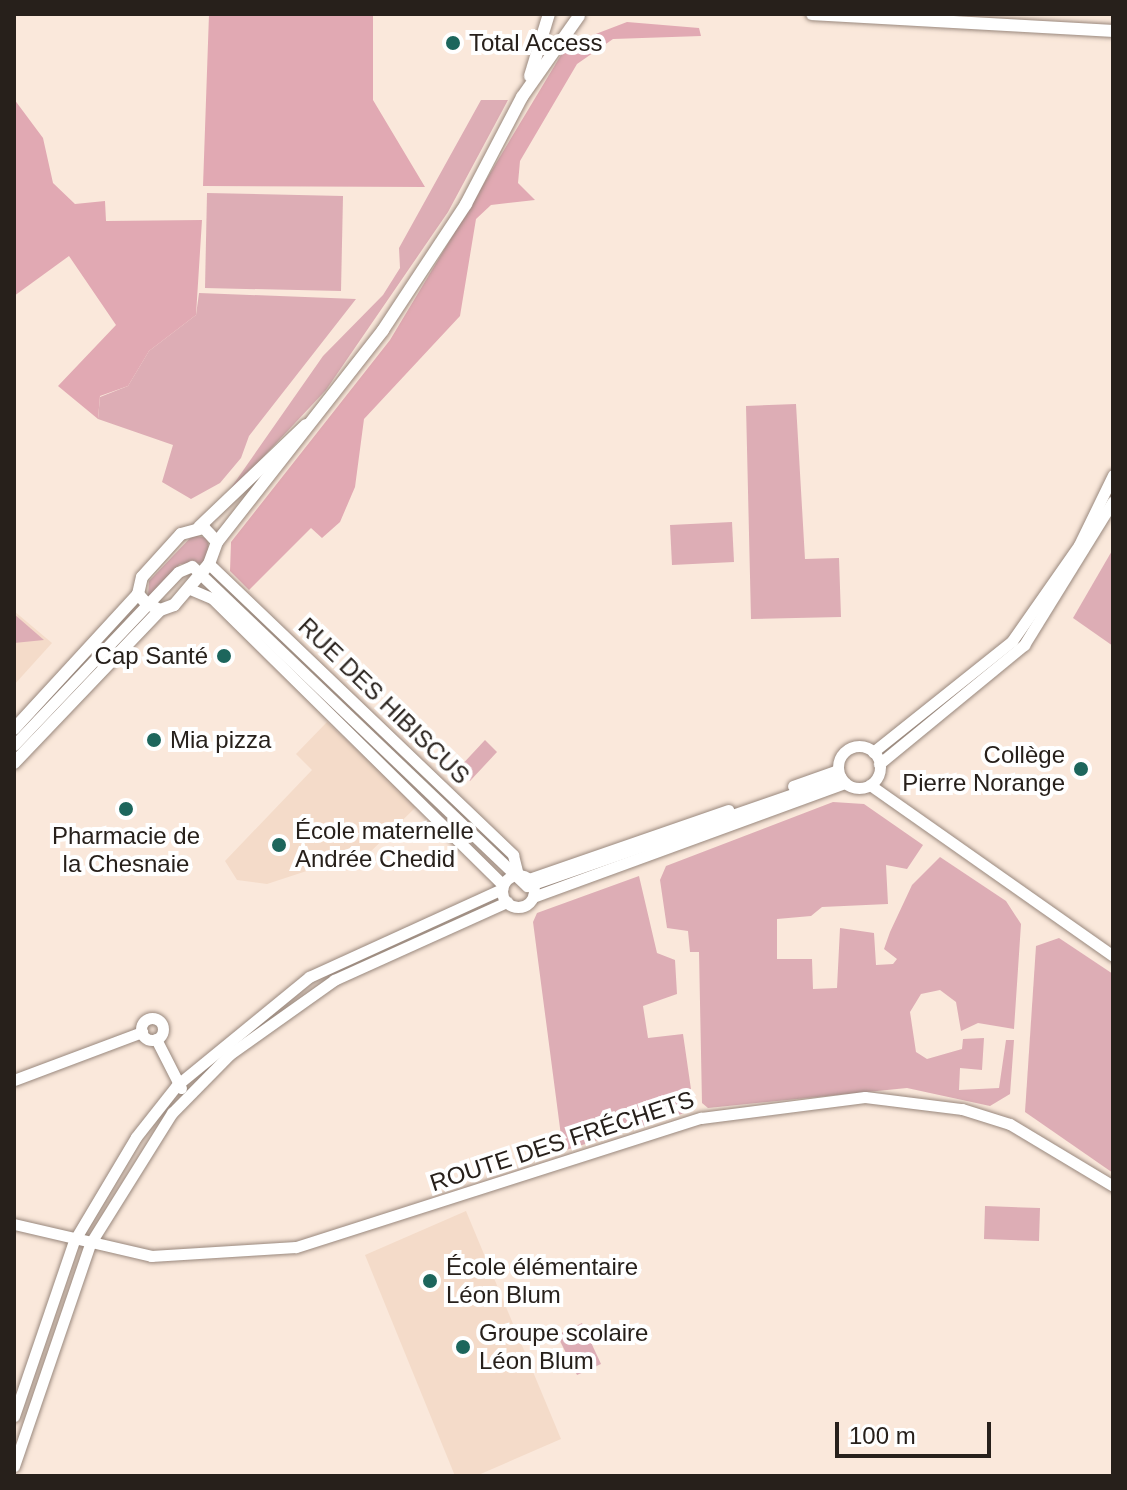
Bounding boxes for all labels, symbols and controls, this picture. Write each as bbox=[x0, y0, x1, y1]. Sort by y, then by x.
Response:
place label: Total Access bbox=[469, 29, 604, 57]
marker: Total Access bbox=[444, 34, 462, 52]
street label: RUE DES HIBISCUS bbox=[292, 612, 476, 790]
place label: Cap Santé bbox=[95, 642, 208, 670]
marker: Cap Santé bbox=[215, 647, 233, 665]
place label: Mia pizza bbox=[170, 726, 271, 754]
marker: Mia pizza bbox=[145, 731, 163, 749]
place label: Collège Pierre Norange bbox=[902, 741, 1065, 797]
marker: Collège Pierre Norange bbox=[1072, 760, 1090, 778]
marker: Pharmacie de la Chesnaie bbox=[117, 800, 135, 818]
place label: École maternelle Andrée Chedid bbox=[295, 817, 474, 873]
place label: Pharmacie de la Chesnaie bbox=[52, 822, 200, 878]
marker: École maternelle Andrée Chedid bbox=[270, 836, 288, 854]
street label: ROUTE DES FRÉCHETS bbox=[426, 1085, 698, 1197]
place label: École élémentaire Léon Blum bbox=[446, 1253, 638, 1309]
marker: École élémentaire Léon Blum bbox=[421, 1272, 439, 1290]
place label: Groupe scolaire Léon Blum bbox=[479, 1319, 648, 1375]
marker: Groupe scolaire Léon Blum bbox=[454, 1338, 472, 1356]
scale bar bbox=[839, 1406, 995, 1456]
text: 100 m bbox=[849, 1422, 916, 1449]

